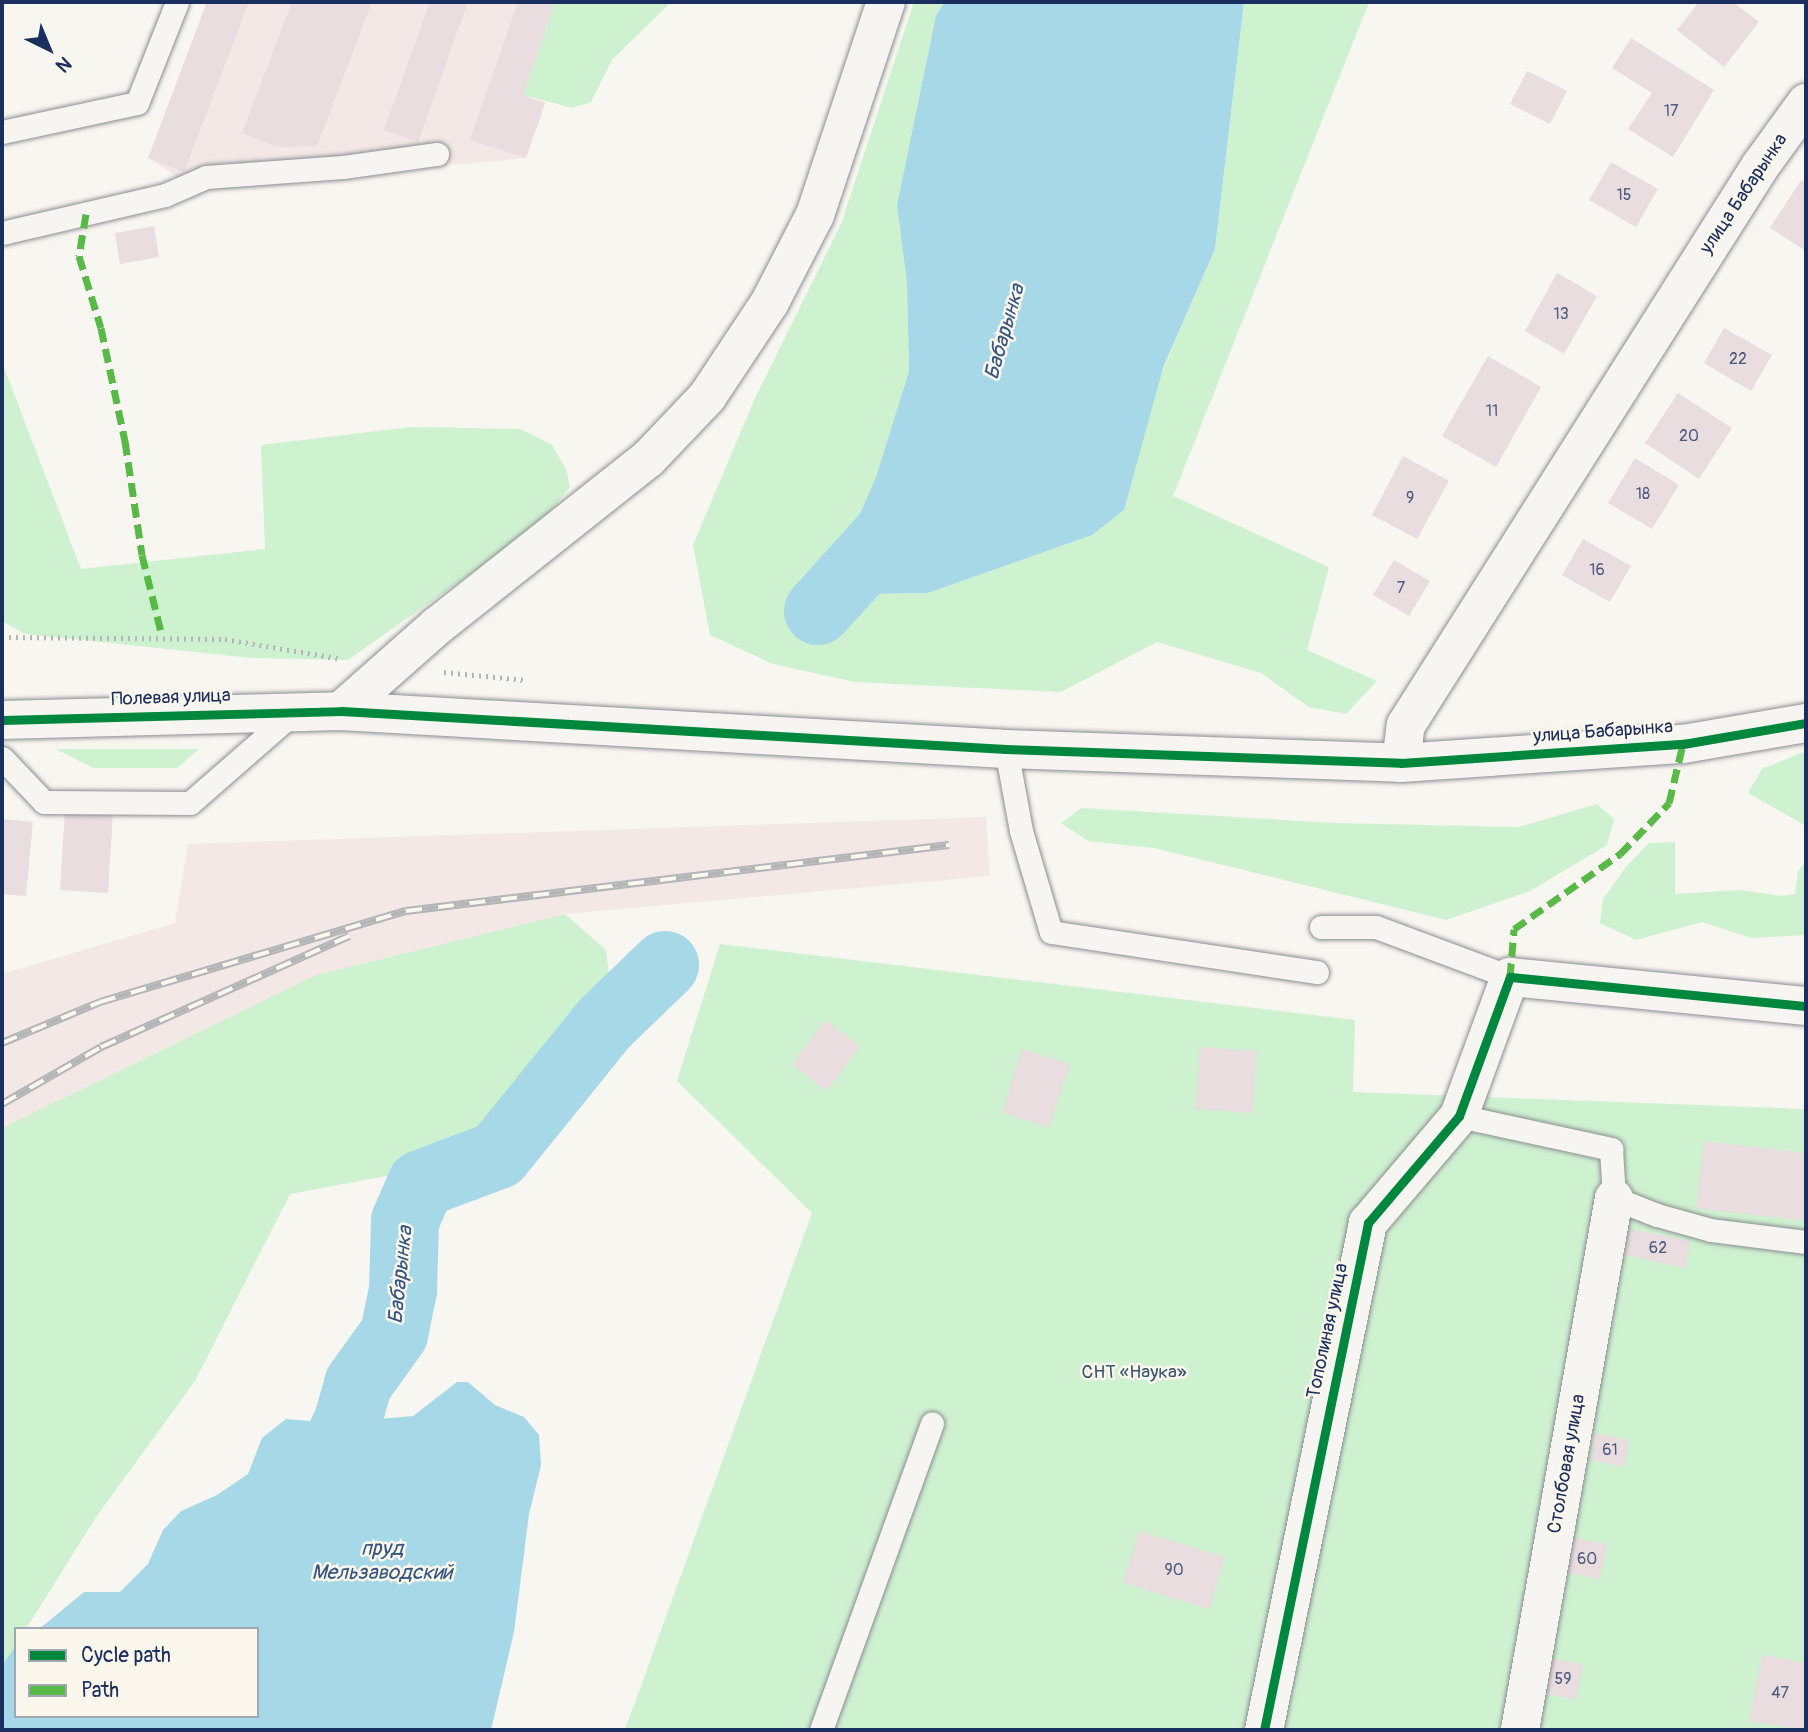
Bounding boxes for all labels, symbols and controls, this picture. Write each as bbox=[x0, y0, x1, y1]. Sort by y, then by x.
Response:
north arrow bbox=[14, 14, 84, 84]
text: N bbox=[50, 51, 76, 78]
house number: 17 bbox=[1664, 101, 1678, 121]
street label: улица Бабарынка bbox=[1695, 130, 1793, 258]
house number: 15 bbox=[1617, 185, 1631, 205]
water label: Бабарынка bbox=[979, 281, 1031, 383]
house number: 13 bbox=[1553, 304, 1569, 324]
house number: 22 bbox=[1729, 349, 1747, 369]
house number: 11 bbox=[1486, 401, 1498, 421]
house number: 20 bbox=[1679, 426, 1699, 446]
house number: 18 bbox=[1636, 484, 1650, 504]
house number: 9 bbox=[1406, 488, 1414, 508]
house number: 16 bbox=[1589, 560, 1605, 580]
house number: 7 bbox=[1397, 578, 1405, 598]
street label: Полевая улица bbox=[111, 685, 231, 711]
street label: улица Бабарынка bbox=[1532, 716, 1674, 748]
water label: Бабарынка bbox=[383, 1225, 419, 1325]
house number: 62 bbox=[1649, 1238, 1667, 1258]
street label: Тополиная улица bbox=[1303, 1261, 1353, 1401]
park label: СНТ «Наука» bbox=[1081, 1362, 1187, 1384]
street label: Столбовая улица bbox=[1544, 1393, 1590, 1535]
house number: 61 bbox=[1602, 1440, 1618, 1460]
water label: пруд Мельзаводский bbox=[311, 1536, 453, 1586]
house number: 60 bbox=[1577, 1549, 1597, 1569]
house number: 90 bbox=[1164, 1560, 1184, 1580]
legend bbox=[14, 1627, 259, 1718]
text: Cycle path bbox=[81, 1642, 171, 1669]
house number: 59 bbox=[1555, 1669, 1571, 1689]
text: Path bbox=[81, 1677, 119, 1704]
house number: 47 bbox=[1771, 1683, 1789, 1703]

